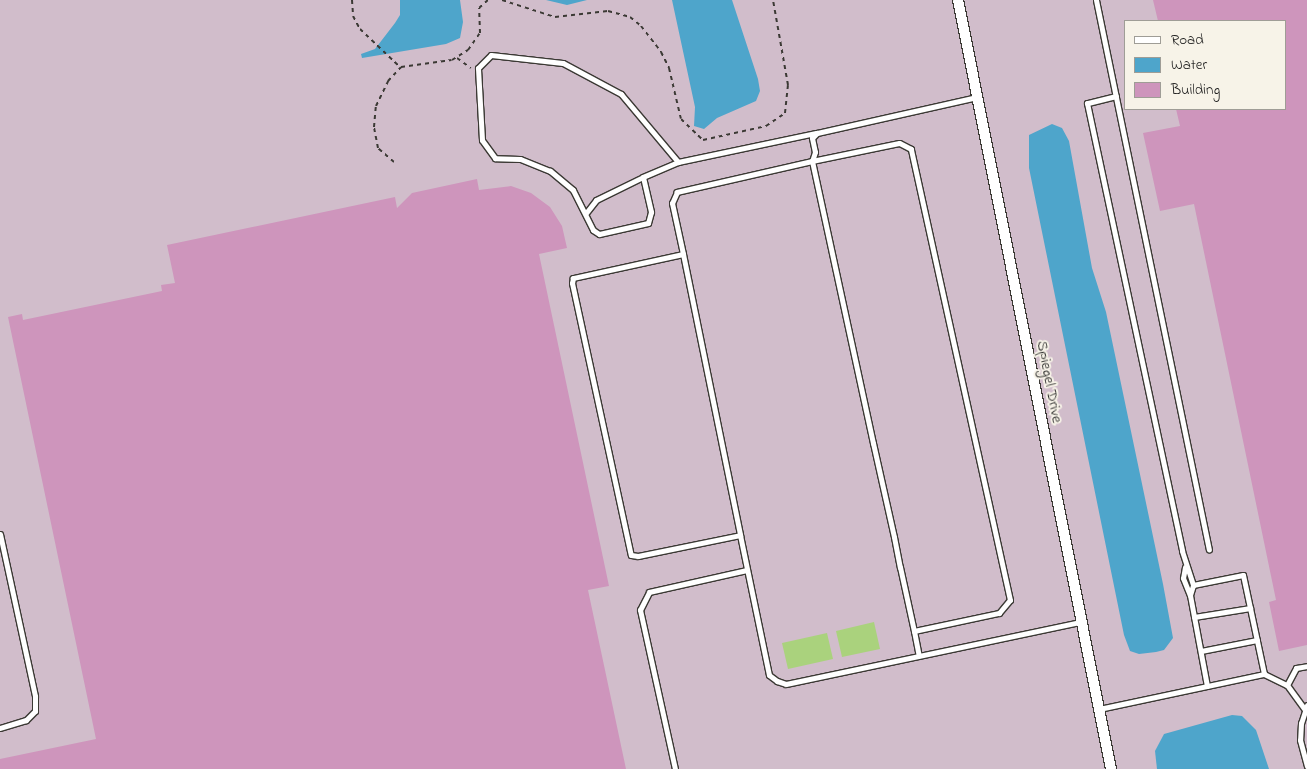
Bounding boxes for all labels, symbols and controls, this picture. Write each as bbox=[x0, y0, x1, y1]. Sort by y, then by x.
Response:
legend bbox=[1124, 20, 1287, 110]
text: Road bbox=[1171, 29, 1204, 51]
text: Water bbox=[1171, 54, 1207, 76]
text: Building bbox=[1171, 79, 1220, 101]
street label: Spiegel Drive bbox=[1032, 339, 1066, 425]

